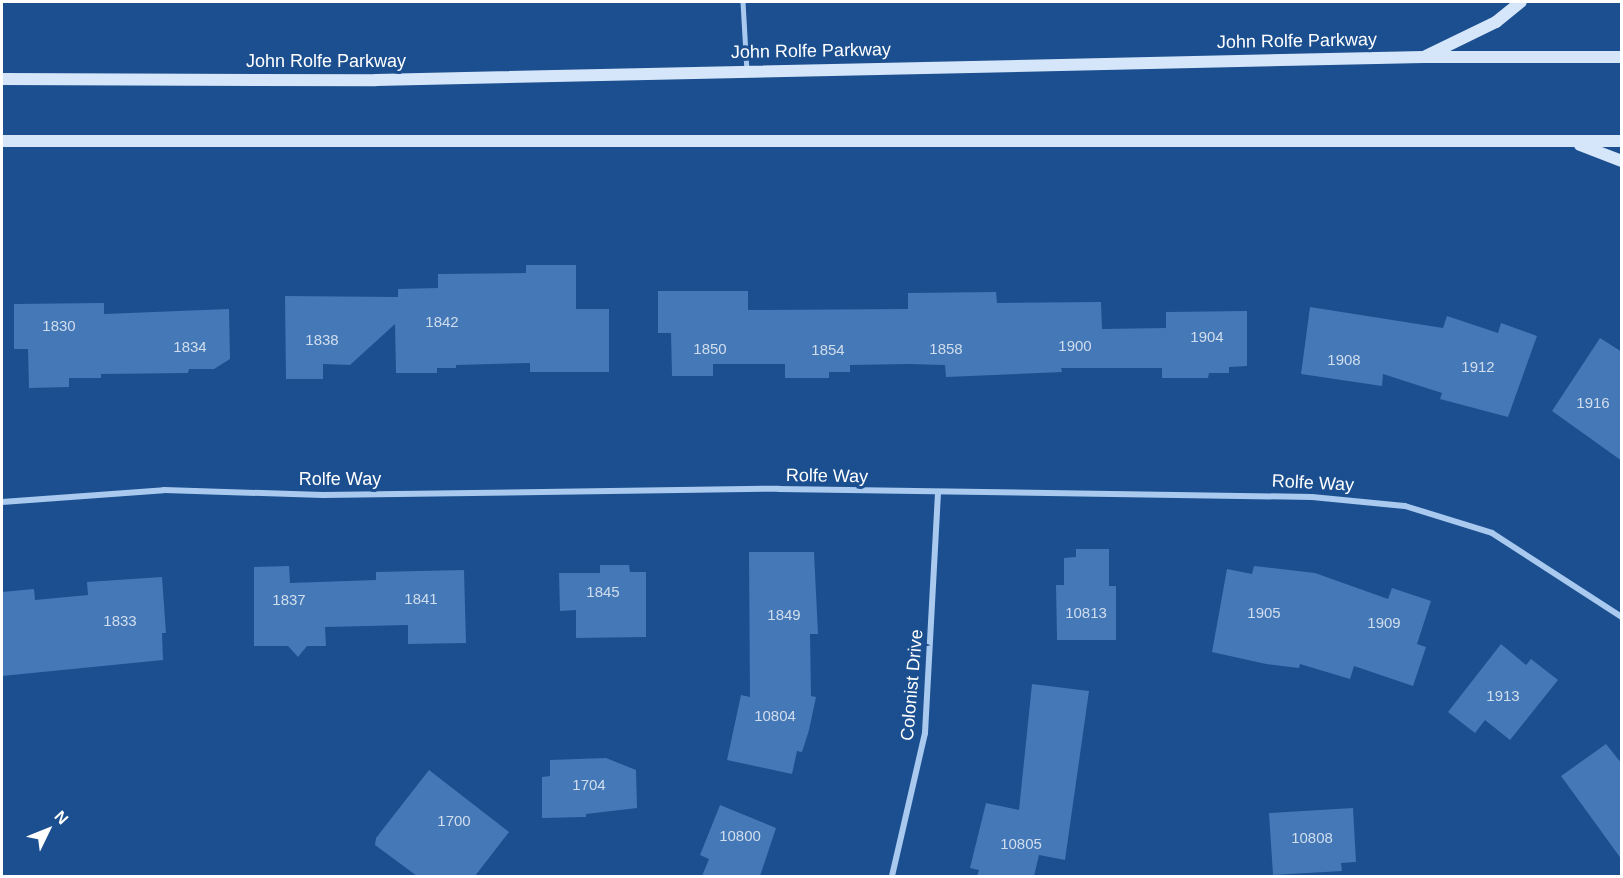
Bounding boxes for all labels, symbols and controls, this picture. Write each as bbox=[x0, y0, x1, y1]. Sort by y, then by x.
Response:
street label: John Rolfe Parkway bbox=[1217, 29, 1377, 53]
street label: John Rolfe Parkway bbox=[731, 39, 891, 63]
street label: John Rolfe Parkway bbox=[246, 50, 406, 72]
house number: 1842 bbox=[425, 313, 459, 331]
house number: 1830 bbox=[42, 317, 76, 335]
house number: 1904 bbox=[1190, 328, 1224, 346]
house number: 1838 bbox=[305, 331, 339, 349]
house number: 1900 bbox=[1058, 337, 1092, 355]
house number: 1834 bbox=[173, 338, 207, 356]
house number: 1850 bbox=[693, 340, 727, 358]
house number: 1858 bbox=[929, 340, 963, 358]
house number: 1854 bbox=[811, 341, 845, 359]
house number: 1908 bbox=[1327, 351, 1361, 369]
house number: 1912 bbox=[1461, 358, 1495, 376]
house number: 1916 bbox=[1576, 394, 1610, 412]
street label: Rolfe Way bbox=[786, 464, 868, 488]
street label: Rolfe Way bbox=[299, 468, 381, 490]
street label: Rolfe Way bbox=[1271, 470, 1355, 496]
house number: 1845 bbox=[586, 583, 620, 601]
house number: 1841 bbox=[404, 590, 438, 608]
house number: 1837 bbox=[272, 591, 306, 609]
house number: 10813 bbox=[1065, 604, 1107, 622]
house number: 1905 bbox=[1247, 604, 1281, 622]
house number: 1849 bbox=[767, 606, 801, 624]
house number: 1833 bbox=[103, 612, 137, 630]
house number: 1909 bbox=[1367, 614, 1401, 632]
street label: Colonist Drive bbox=[896, 628, 928, 742]
house number: 1913 bbox=[1486, 687, 1520, 705]
house number: 10804 bbox=[754, 707, 796, 725]
house number: 1704 bbox=[572, 776, 606, 794]
north arrow bbox=[18, 800, 78, 860]
text: N bbox=[51, 807, 72, 827]
house number: 1700 bbox=[437, 812, 471, 830]
house number: 10800 bbox=[719, 827, 761, 845]
house number: 10808 bbox=[1291, 829, 1333, 847]
house number: 10805 bbox=[1000, 835, 1042, 853]

